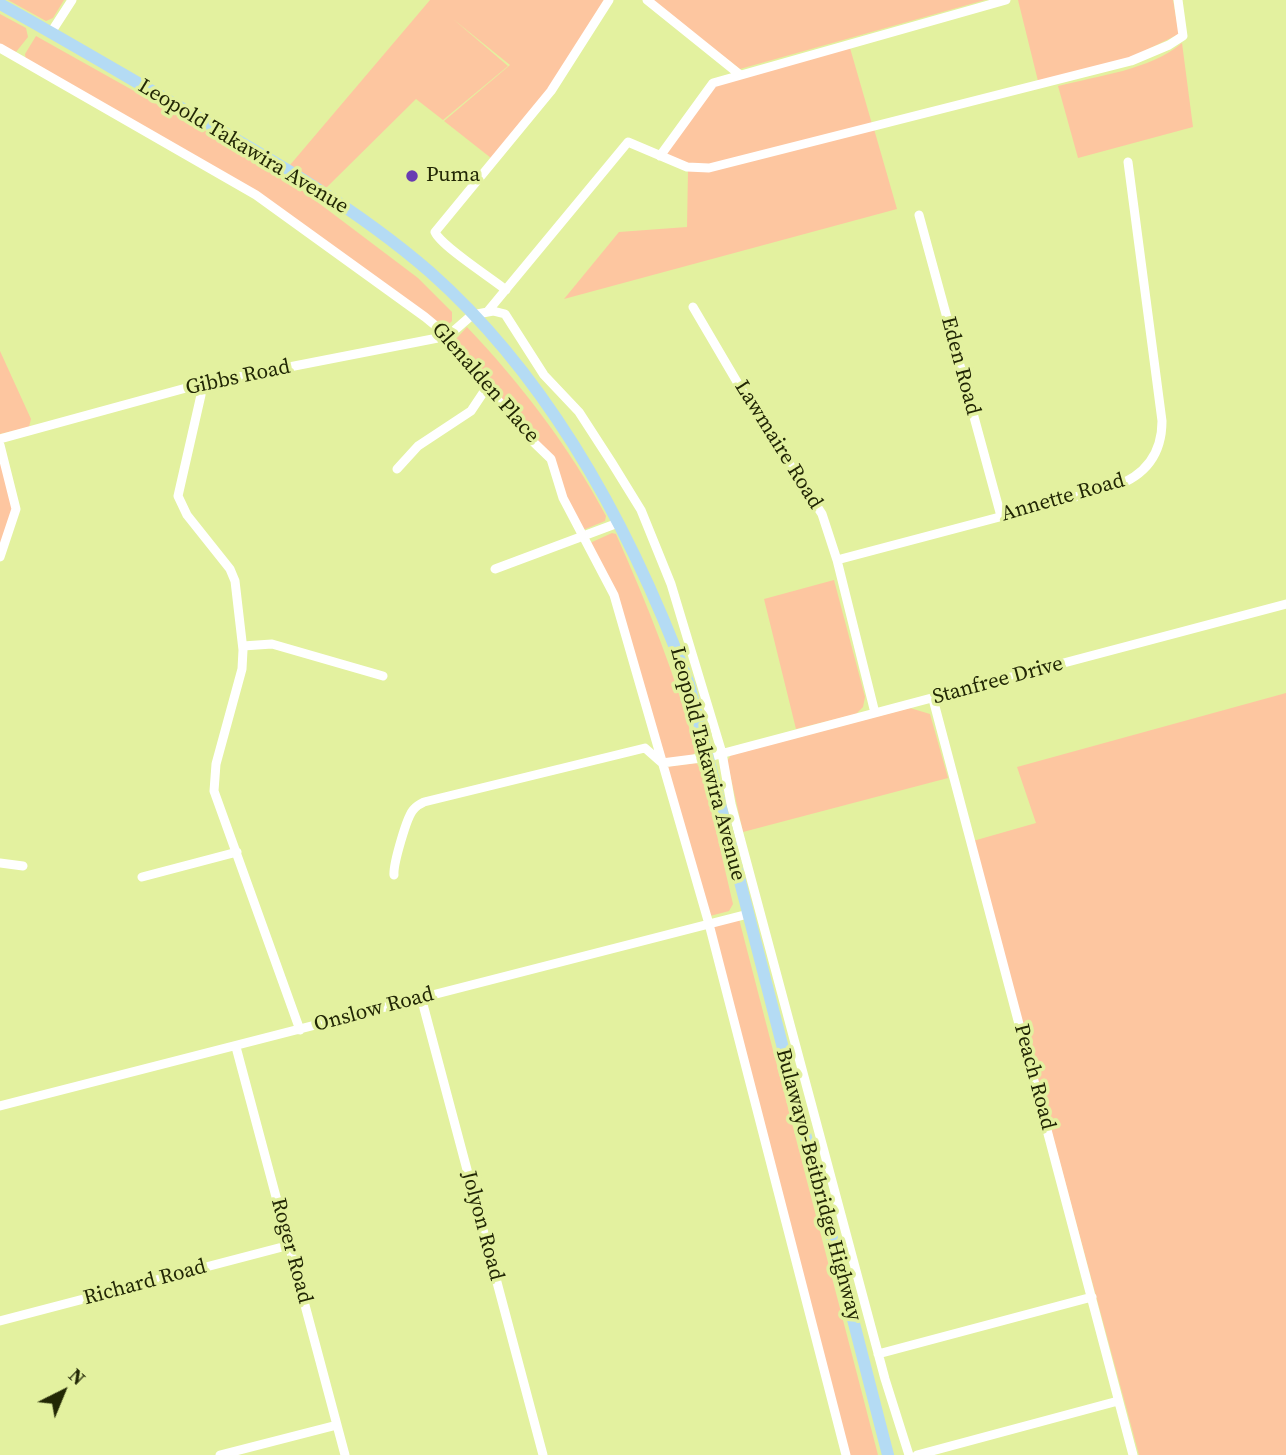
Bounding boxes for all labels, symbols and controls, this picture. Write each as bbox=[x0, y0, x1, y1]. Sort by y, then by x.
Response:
street label: Leopold Takawira Avenue bbox=[133, 74, 353, 220]
place label: Puma bbox=[426, 163, 480, 189]
marker: Puma bbox=[404, 168, 420, 184]
street label: Eden Road bbox=[935, 314, 985, 418]
street label: Glenalden Place bbox=[426, 318, 544, 448]
street label: Gibbs Road bbox=[183, 355, 293, 401]
street label: Lawmaire Road bbox=[728, 376, 828, 514]
street label: Annette Road bbox=[998, 468, 1128, 528]
street label: Leopold Takawira Avenue bbox=[664, 644, 750, 884]
street label: Stanfree Drive bbox=[930, 652, 1066, 710]
street label: Onslow Road bbox=[311, 982, 437, 1038]
street label: Peach Road bbox=[1008, 1021, 1060, 1133]
street label: Bulawayo-Beitbridge Highway bbox=[769, 1046, 867, 1324]
street label: Jolyon Road bbox=[455, 1169, 509, 1283]
street label: Roger Road bbox=[265, 1196, 317, 1306]
street label: Richard Road bbox=[81, 1254, 209, 1312]
north arrow bbox=[28, 1357, 98, 1427]
text: N bbox=[63, 1362, 91, 1391]

